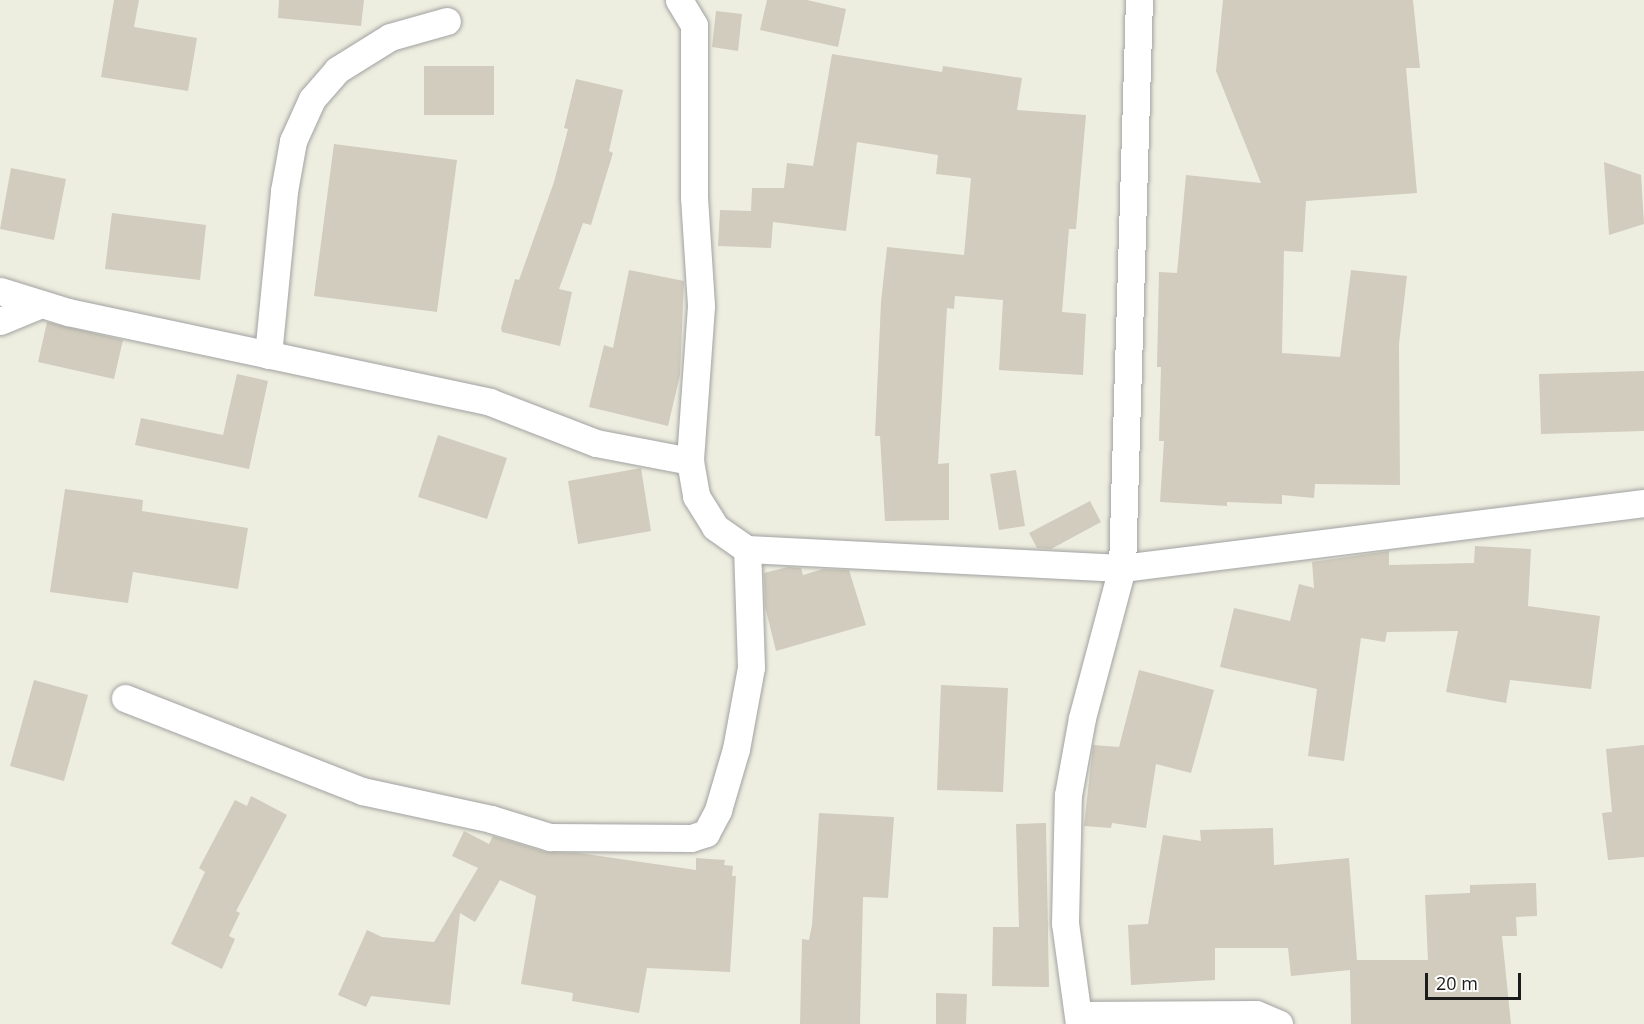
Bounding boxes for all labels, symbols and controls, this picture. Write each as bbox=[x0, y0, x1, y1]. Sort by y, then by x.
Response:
scale bar bbox=[1428, 961, 1524, 999]
text: 20 m bbox=[1436, 971, 1478, 995]

